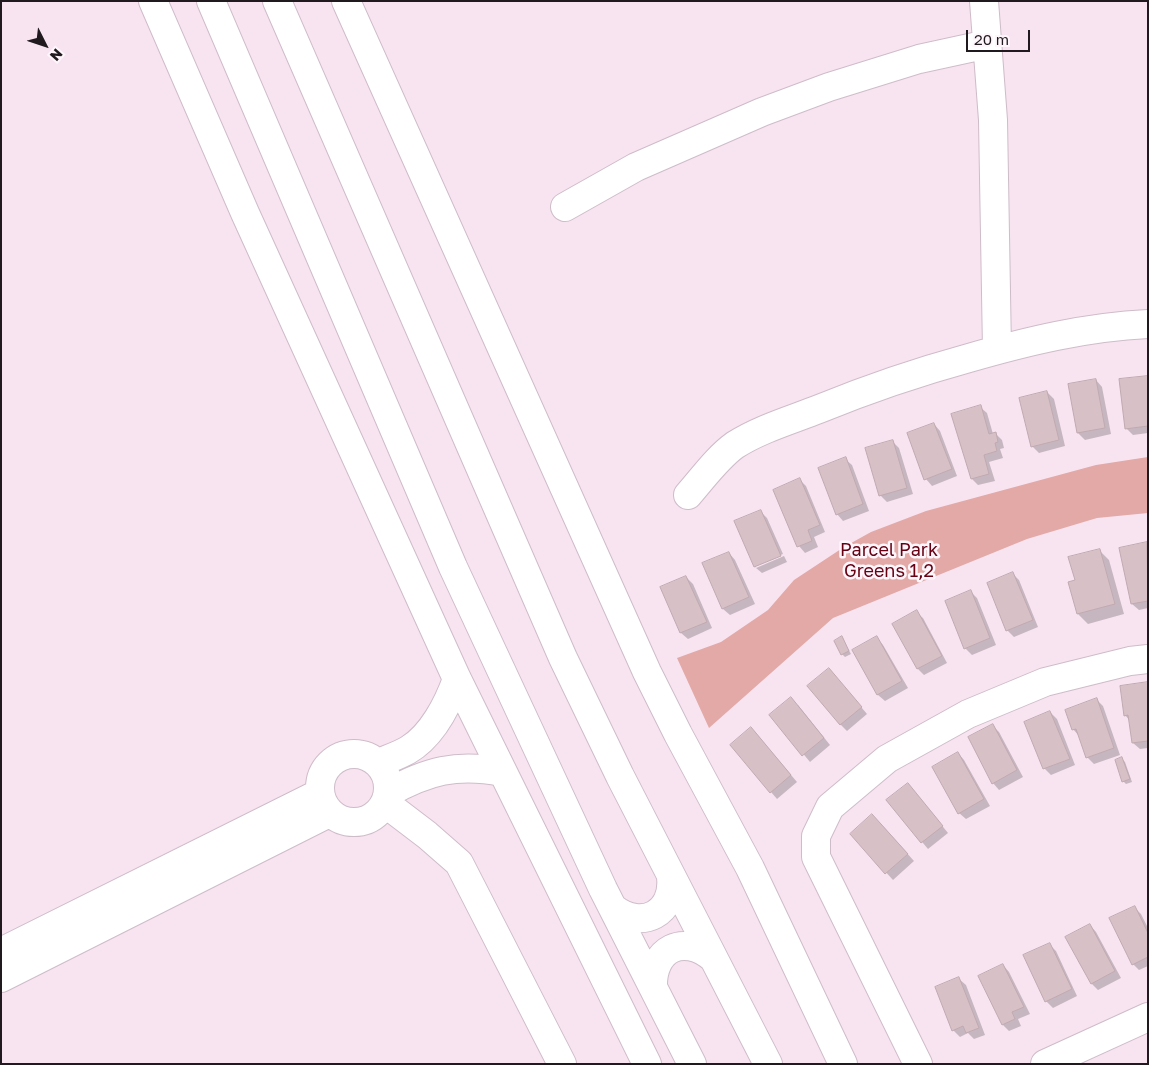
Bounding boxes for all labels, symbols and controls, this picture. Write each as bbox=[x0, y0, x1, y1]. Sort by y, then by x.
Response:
north arrow bbox=[20, 20, 70, 70]
scale bar bbox=[969, 20, 1033, 52]
text: 20 m bbox=[974, 30, 1009, 48]
text: N bbox=[47, 46, 67, 65]
park label: Parcel Park Greens 1,2 bbox=[840, 539, 938, 582]

